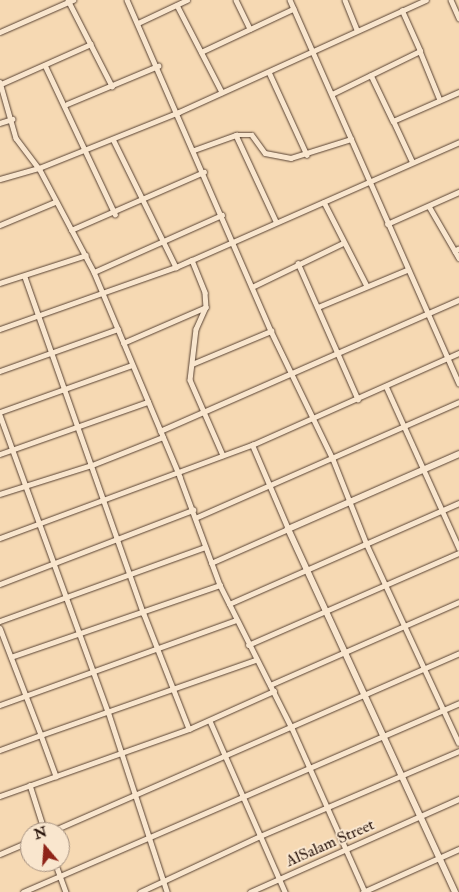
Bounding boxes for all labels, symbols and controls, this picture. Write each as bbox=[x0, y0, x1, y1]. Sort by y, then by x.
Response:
street label: AlSalam Street bbox=[283, 815, 377, 871]
north arrow bbox=[20, 822, 70, 872]
text: N bbox=[32, 823, 49, 843]

